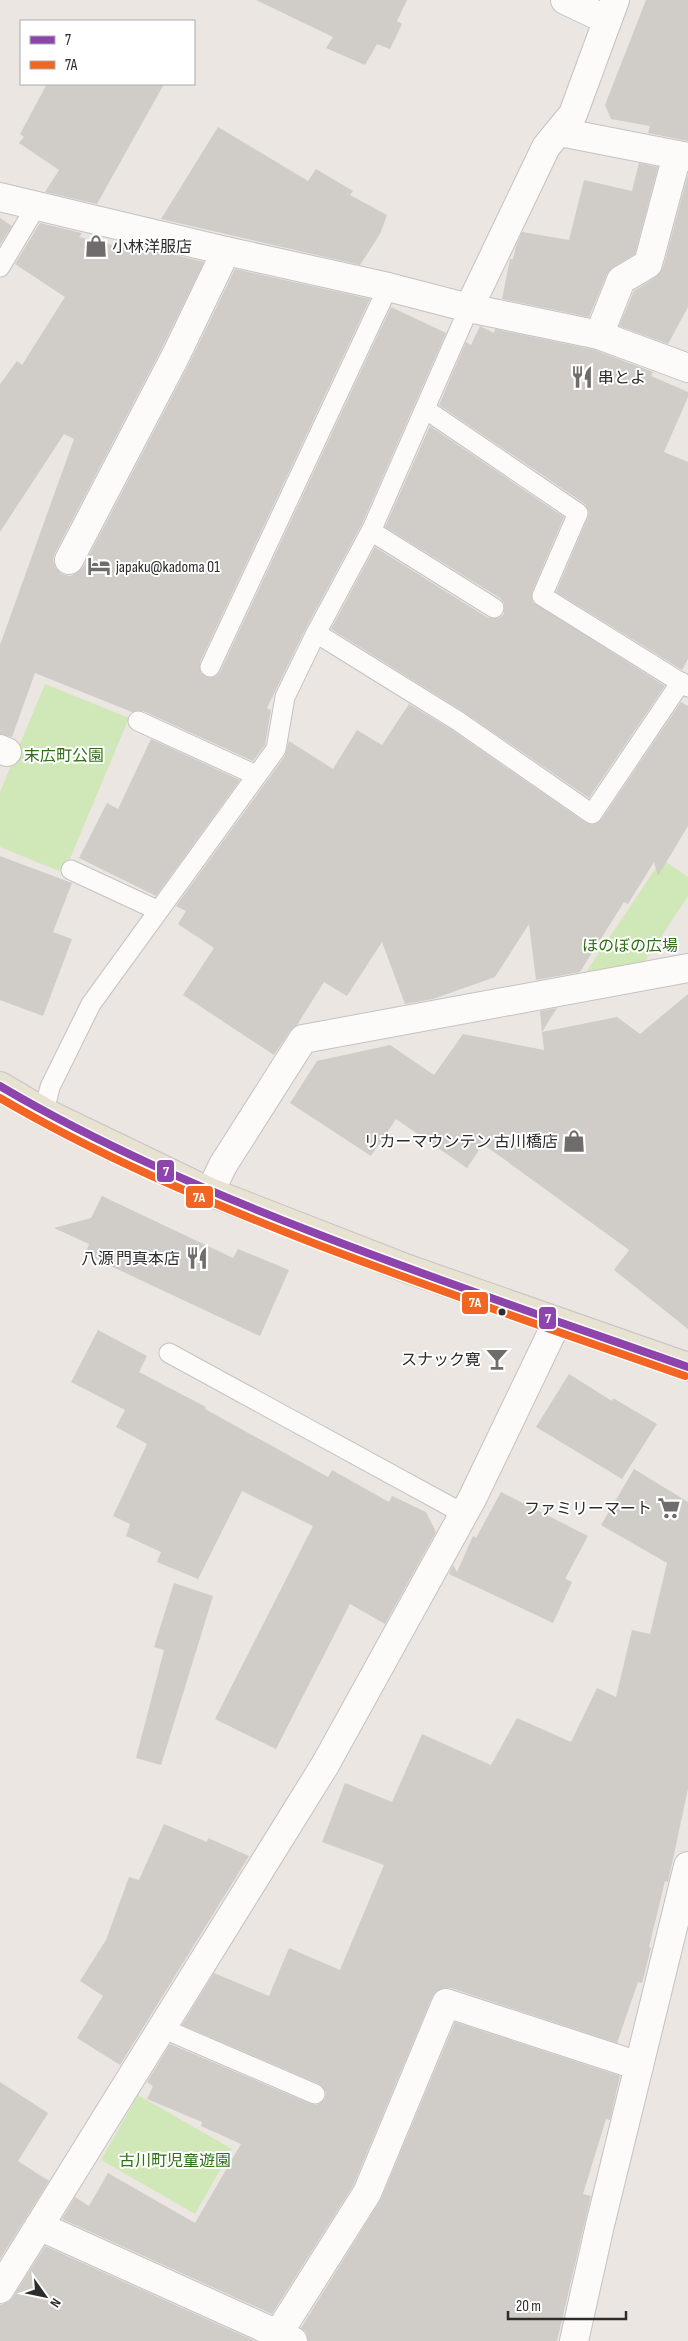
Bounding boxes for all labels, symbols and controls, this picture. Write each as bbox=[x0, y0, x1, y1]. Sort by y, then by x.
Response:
legend bbox=[20, 20, 195, 85]
text: 7 bbox=[65, 31, 71, 50]
text: 7A bbox=[65, 56, 78, 75]
shop icon: 小林洋服店 bbox=[83, 233, 109, 259]
place label: 小林洋服店 bbox=[112, 238, 192, 257]
restaurant icon: 串とよ bbox=[569, 364, 595, 390]
place label: 串とよ bbox=[598, 369, 646, 388]
hotel icon: japaku@kadoma 01 bbox=[86, 553, 112, 579]
place label: japaku@kadoma 01 bbox=[115, 558, 220, 577]
park label: 末広町公園 bbox=[24, 747, 104, 766]
park label: ほのぼの広場 bbox=[582, 937, 678, 956]
shop icon: リカーマウンテン 古川橋店 bbox=[561, 1128, 587, 1154]
place label: リカーマウンテン 古川橋店 bbox=[363, 1133, 558, 1152]
line badge: 7 bbox=[156, 1159, 175, 1183]
text: 7 bbox=[163, 1163, 170, 1180]
line badge: 7A bbox=[185, 1185, 214, 1209]
text: 7A bbox=[193, 1189, 206, 1206]
restaurant icon: 八源 門真本店 bbox=[184, 1245, 210, 1271]
place label: 八源 門真本店 bbox=[81, 1250, 180, 1269]
line badge: 7A bbox=[461, 1291, 489, 1315]
text: 7A bbox=[469, 1294, 482, 1311]
line badge: 7 bbox=[538, 1306, 557, 1330]
unlabelled marker bbox=[497, 1307, 507, 1317]
text: 7 bbox=[545, 1310, 552, 1327]
bar icon: スナック寛 bbox=[484, 1346, 510, 1372]
place label: スナック寛 bbox=[401, 1351, 481, 1370]
supermarket icon: ファミリーマート bbox=[656, 1495, 682, 1521]
place label: ファミリーマート bbox=[524, 1500, 652, 1519]
park label: 古川町児童遊園 bbox=[119, 2152, 231, 2171]
north arrow bbox=[20, 2271, 70, 2321]
scale bar bbox=[508, 2288, 626, 2320]
text: N bbox=[46, 2295, 65, 2311]
text: 20 m bbox=[516, 2297, 541, 2316]

